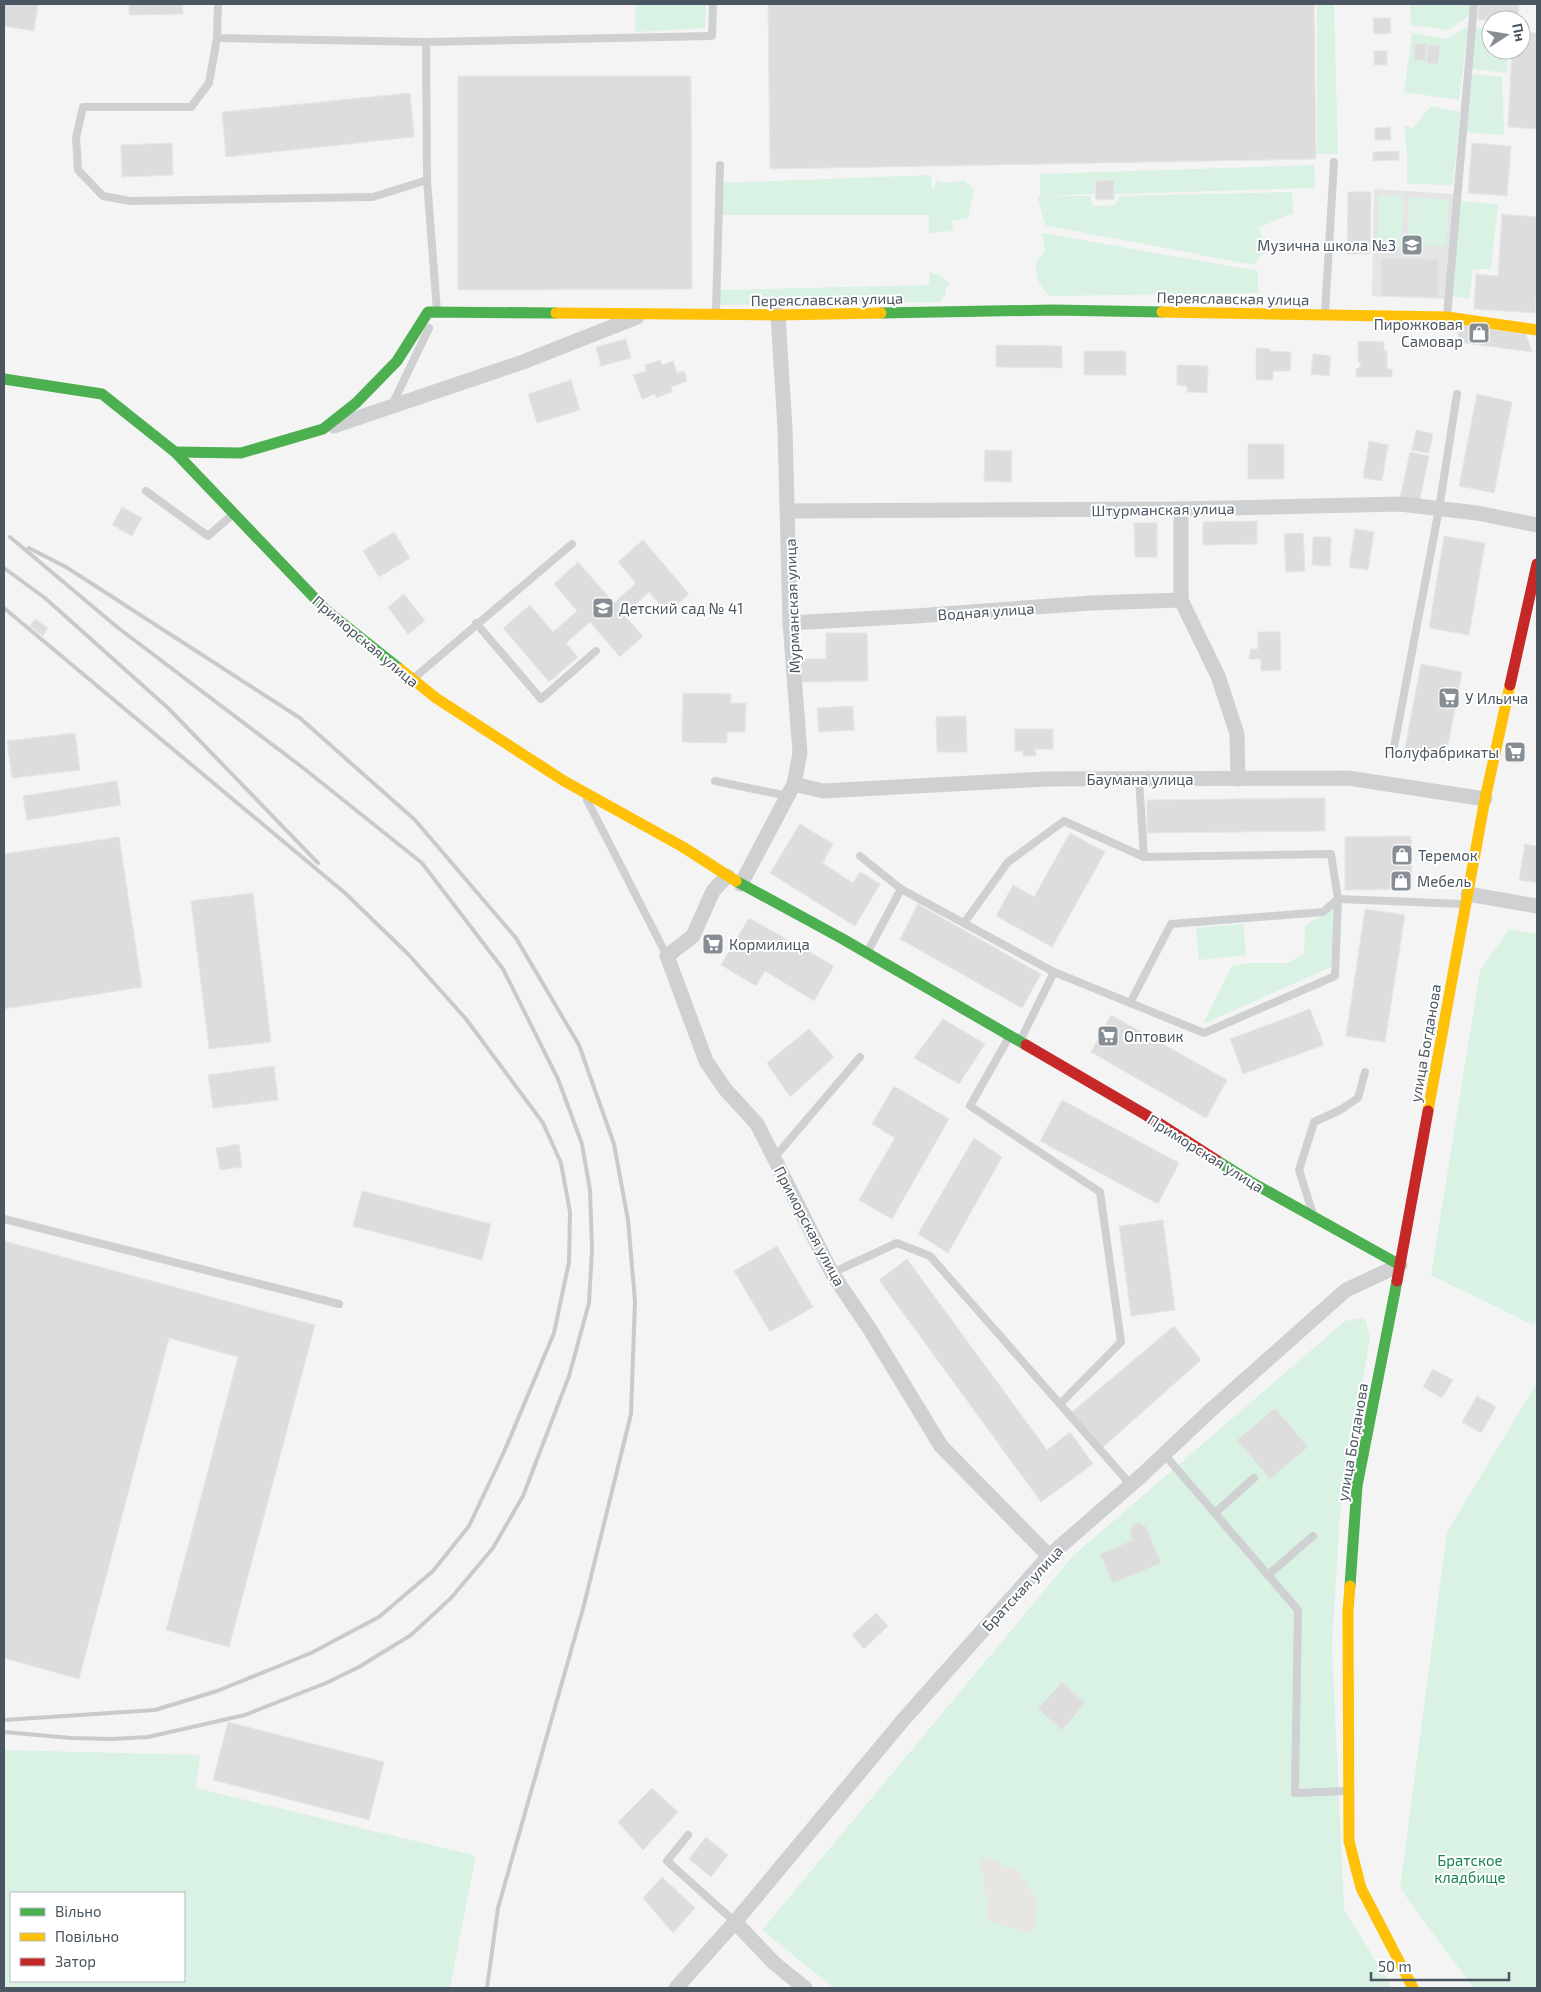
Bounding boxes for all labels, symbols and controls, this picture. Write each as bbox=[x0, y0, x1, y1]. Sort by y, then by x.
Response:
north arrow bbox=[1481, 10, 1531, 60]
text: Пн bbox=[1509, 22, 1529, 43]
school or university icon: Музична школа №3 bbox=[1400, 233, 1424, 257]
place label: Музична школа №3 bbox=[1257, 236, 1396, 255]
street label: Переяславская улица bbox=[1157, 288, 1309, 309]
street label: Переяславская улица bbox=[751, 289, 903, 310]
place label: Пирожковая Самовар bbox=[1374, 315, 1463, 350]
shop icon: Пирожковая Самовар bbox=[1467, 321, 1491, 345]
street label: Штурманская улица bbox=[1091, 499, 1235, 520]
street label: Мурманская улица bbox=[781, 538, 804, 674]
street label: Приморская улица bbox=[309, 591, 423, 691]
school or university icon: Детский сад № 41 bbox=[591, 596, 615, 620]
place label: Детский сад № 41 bbox=[619, 599, 743, 617]
street label: Водная улица bbox=[937, 599, 1035, 624]
supermarket icon: У Ильича bbox=[1437, 686, 1461, 710]
place label: У Ильича bbox=[1465, 689, 1528, 707]
supermarket icon: Полуфабрикаты bbox=[1503, 740, 1527, 764]
place label: Полуфабрикаты bbox=[1385, 743, 1499, 762]
street label: Баумана улица bbox=[1087, 770, 1194, 789]
shop icon: Теремок bbox=[1390, 843, 1414, 867]
place label: Теремок bbox=[1418, 846, 1478, 864]
shop icon: Мебель bbox=[1389, 869, 1413, 893]
place label: Мебель bbox=[1417, 872, 1471, 890]
supermarket icon: Кормилица bbox=[701, 932, 725, 956]
place label: Кормилица bbox=[729, 935, 810, 953]
street label: улица Богданова bbox=[1406, 983, 1445, 1104]
supermarket icon: Оптовик bbox=[1096, 1024, 1120, 1048]
place label: Оптовик bbox=[1124, 1027, 1184, 1045]
street label: Приморская улица bbox=[1144, 1110, 1267, 1197]
street label: Приморская улица bbox=[770, 1163, 849, 1289]
street label: улица Богданова bbox=[1333, 1382, 1372, 1503]
street label: Братская улица bbox=[978, 1542, 1067, 1635]
park label: Братское кладбище bbox=[1434, 1851, 1506, 1886]
legend bbox=[10, 1892, 185, 1982]
text: Вільно bbox=[55, 1902, 102, 1920]
text: Повільно bbox=[55, 1927, 119, 1945]
scale bar bbox=[1371, 1950, 1508, 1982]
text: Затор bbox=[55, 1952, 96, 1970]
text: 50 m bbox=[1378, 1957, 1412, 1975]

